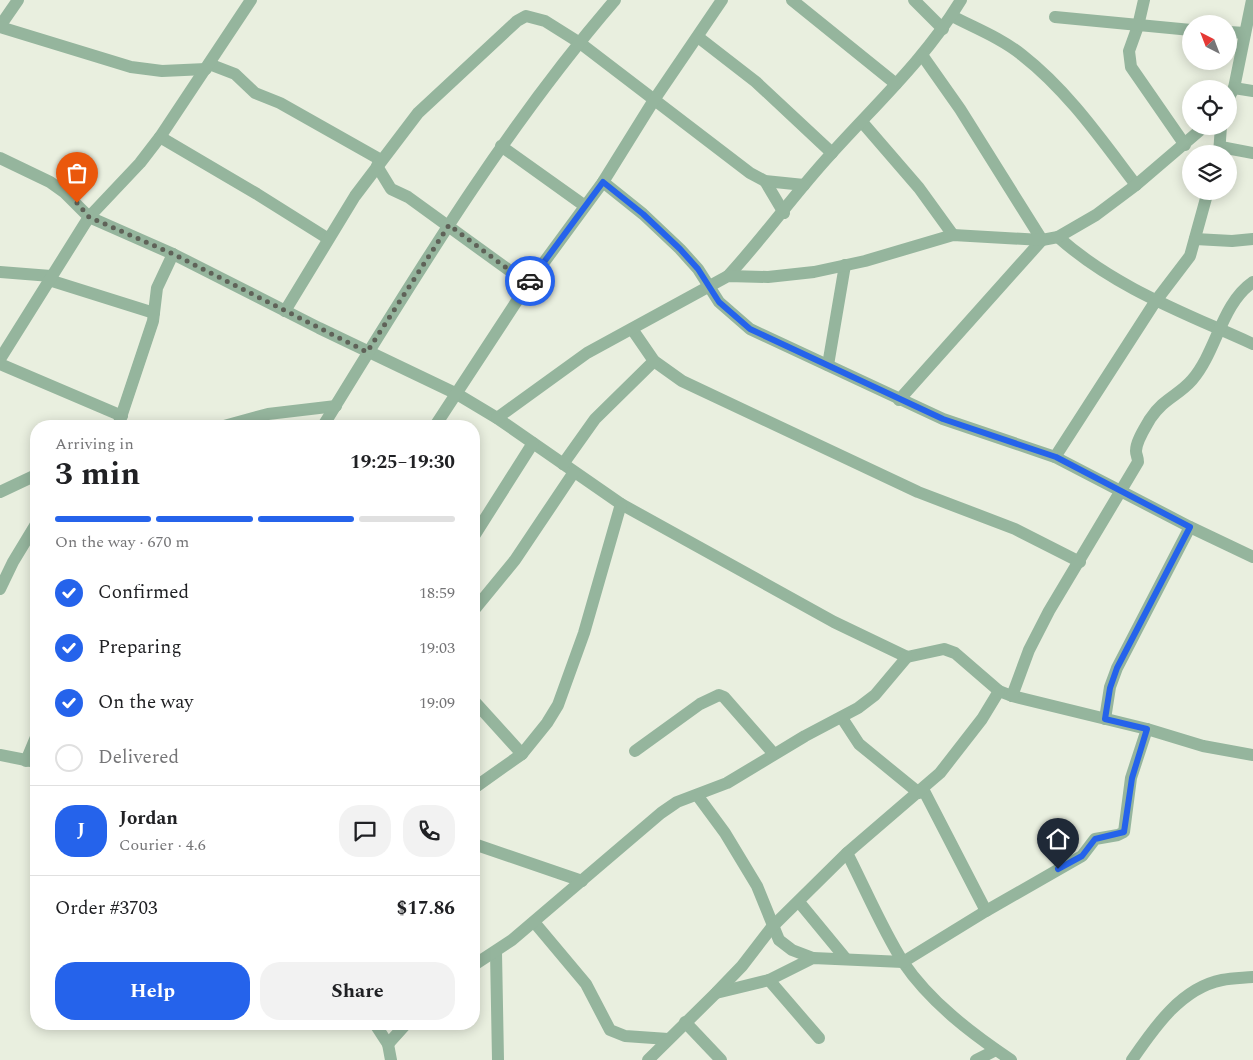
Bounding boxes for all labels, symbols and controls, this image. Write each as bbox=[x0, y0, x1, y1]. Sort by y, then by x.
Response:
north arrow bbox=[1182, 15, 1238, 70]
map controls bbox=[1182, 15, 1237, 200]
button: locate bbox=[1182, 80, 1237, 135]
button: layers bbox=[1182, 145, 1237, 200]
pin bbox=[56, 152, 98, 203]
icon: bag bbox=[63, 159, 91, 187]
courier bbox=[505, 256, 555, 306]
icon: car bbox=[516, 267, 544, 295]
text: Arriving in bbox=[55, 432, 134, 456]
text: 19:25–19:30 bbox=[350, 448, 455, 477]
text: 3 min bbox=[55, 450, 140, 499]
text: On the way · 670 m bbox=[55, 530, 189, 554]
text: Confirmed bbox=[98, 578, 189, 607]
icon: check bbox=[55, 579, 83, 607]
text: 18:59 bbox=[419, 581, 455, 605]
text: Preparing bbox=[98, 633, 182, 662]
icon: check bbox=[55, 634, 83, 662]
text: 19:03 bbox=[419, 636, 455, 660]
text: On the way bbox=[98, 688, 194, 717]
icon: check bbox=[55, 689, 83, 717]
text: 19:09 bbox=[419, 691, 455, 715]
text: Delivered bbox=[98, 743, 179, 772]
text: Jordan bbox=[119, 804, 178, 833]
button: chat bbox=[339, 805, 391, 857]
button: phone bbox=[403, 805, 455, 857]
text: J bbox=[77, 816, 85, 845]
pin bbox=[1037, 818, 1079, 869]
icon: home bbox=[1044, 825, 1072, 853]
text: Courier · 4.6 bbox=[119, 833, 206, 857]
text: Order #3703 bbox=[55, 894, 158, 923]
text: $17.86 bbox=[397, 894, 455, 923]
button: Help bbox=[55, 962, 250, 1020]
button: Share bbox=[260, 962, 455, 1020]

